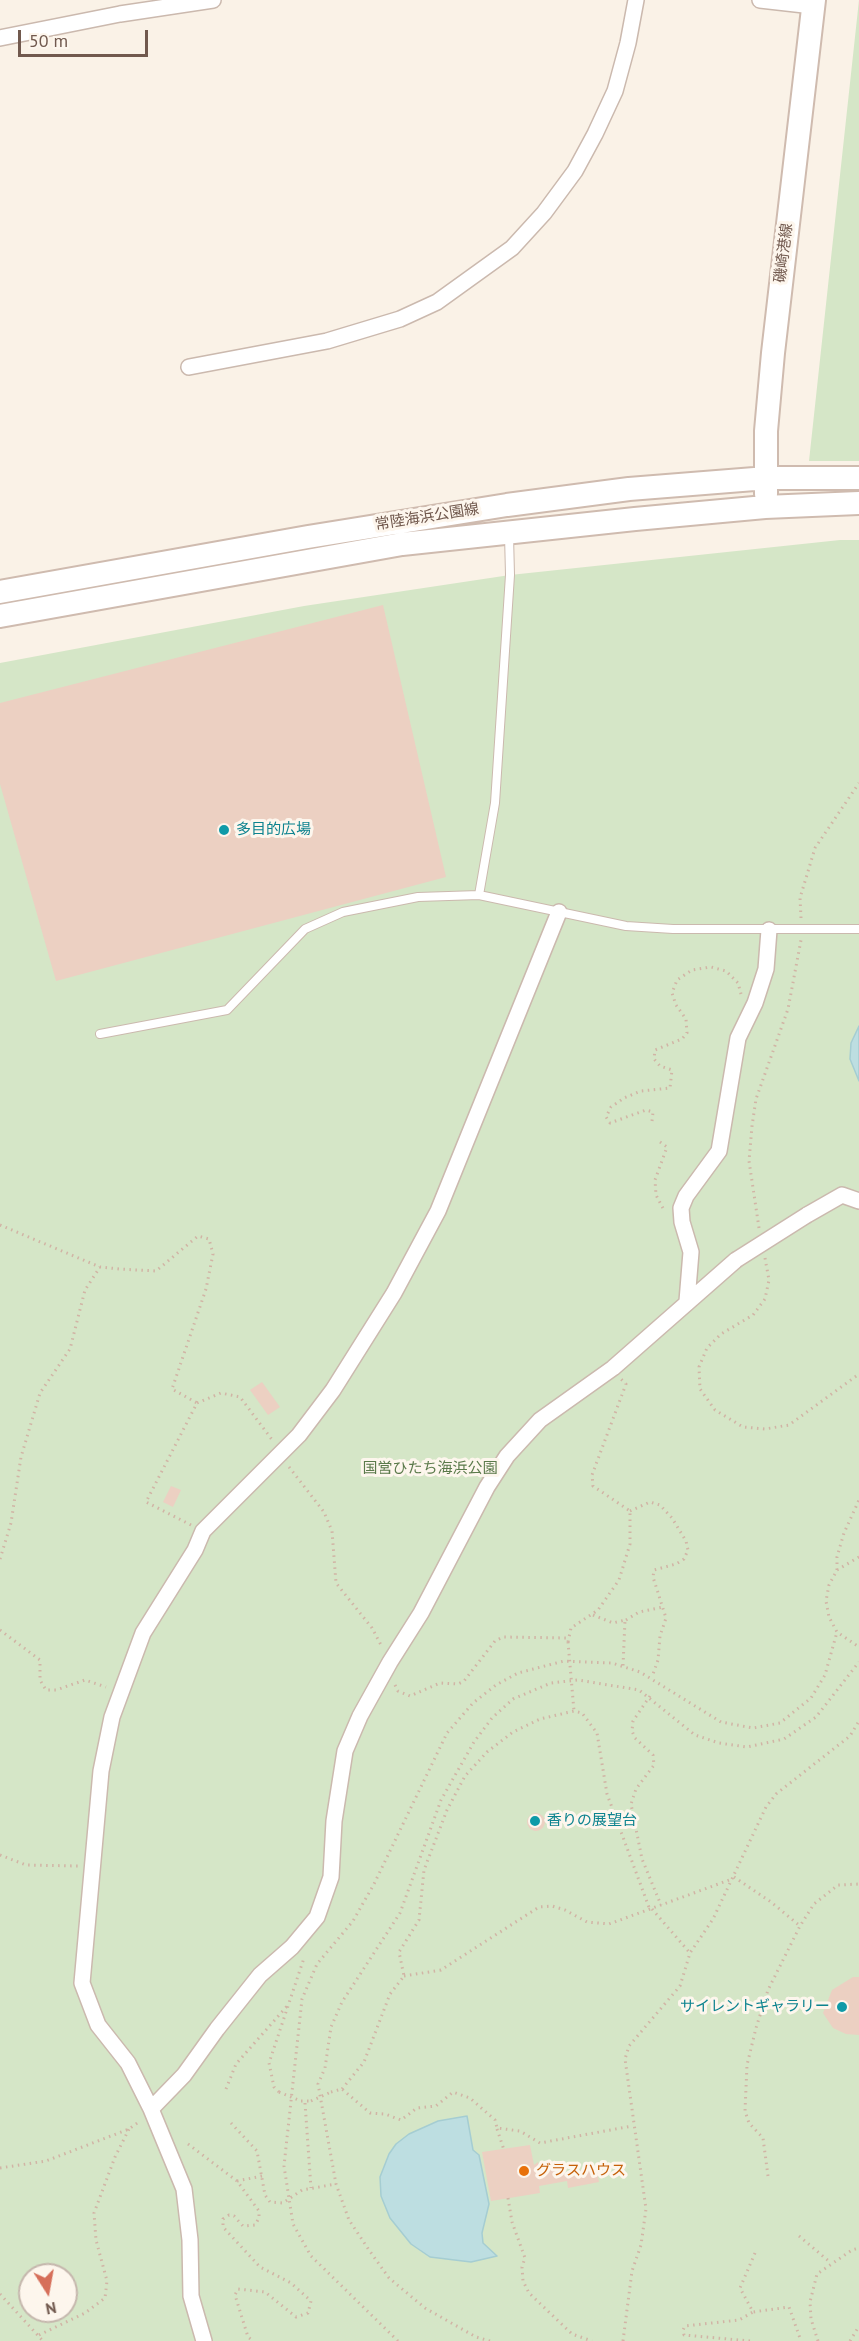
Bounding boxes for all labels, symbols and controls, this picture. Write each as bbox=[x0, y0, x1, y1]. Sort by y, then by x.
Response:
scale bar bbox=[21, 18, 152, 56]
text: 50 m bbox=[29, 29, 68, 52]
street label: 磯崎港線 bbox=[771, 222, 797, 284]
street label: 常陸海浜公園線 bbox=[374, 500, 480, 534]
place label: 多目的広場 bbox=[236, 821, 311, 839]
marker: 多目的広場 bbox=[217, 823, 231, 837]
park label: 国営ひたち海浜公園 bbox=[363, 1460, 497, 1478]
place label: 香りの展望台 bbox=[547, 1812, 637, 1830]
marker: 香りの展望台 bbox=[528, 1814, 542, 1828]
place label: サイレントギャラリー bbox=[680, 1998, 830, 2016]
marker: サイレントギャラリー bbox=[835, 2000, 849, 2014]
place label: グラスハウス bbox=[536, 2162, 626, 2180]
marker: グラスハウス bbox=[517, 2164, 531, 2178]
north arrow bbox=[18, 2263, 78, 2323]
text: N bbox=[44, 2298, 58, 2320]

